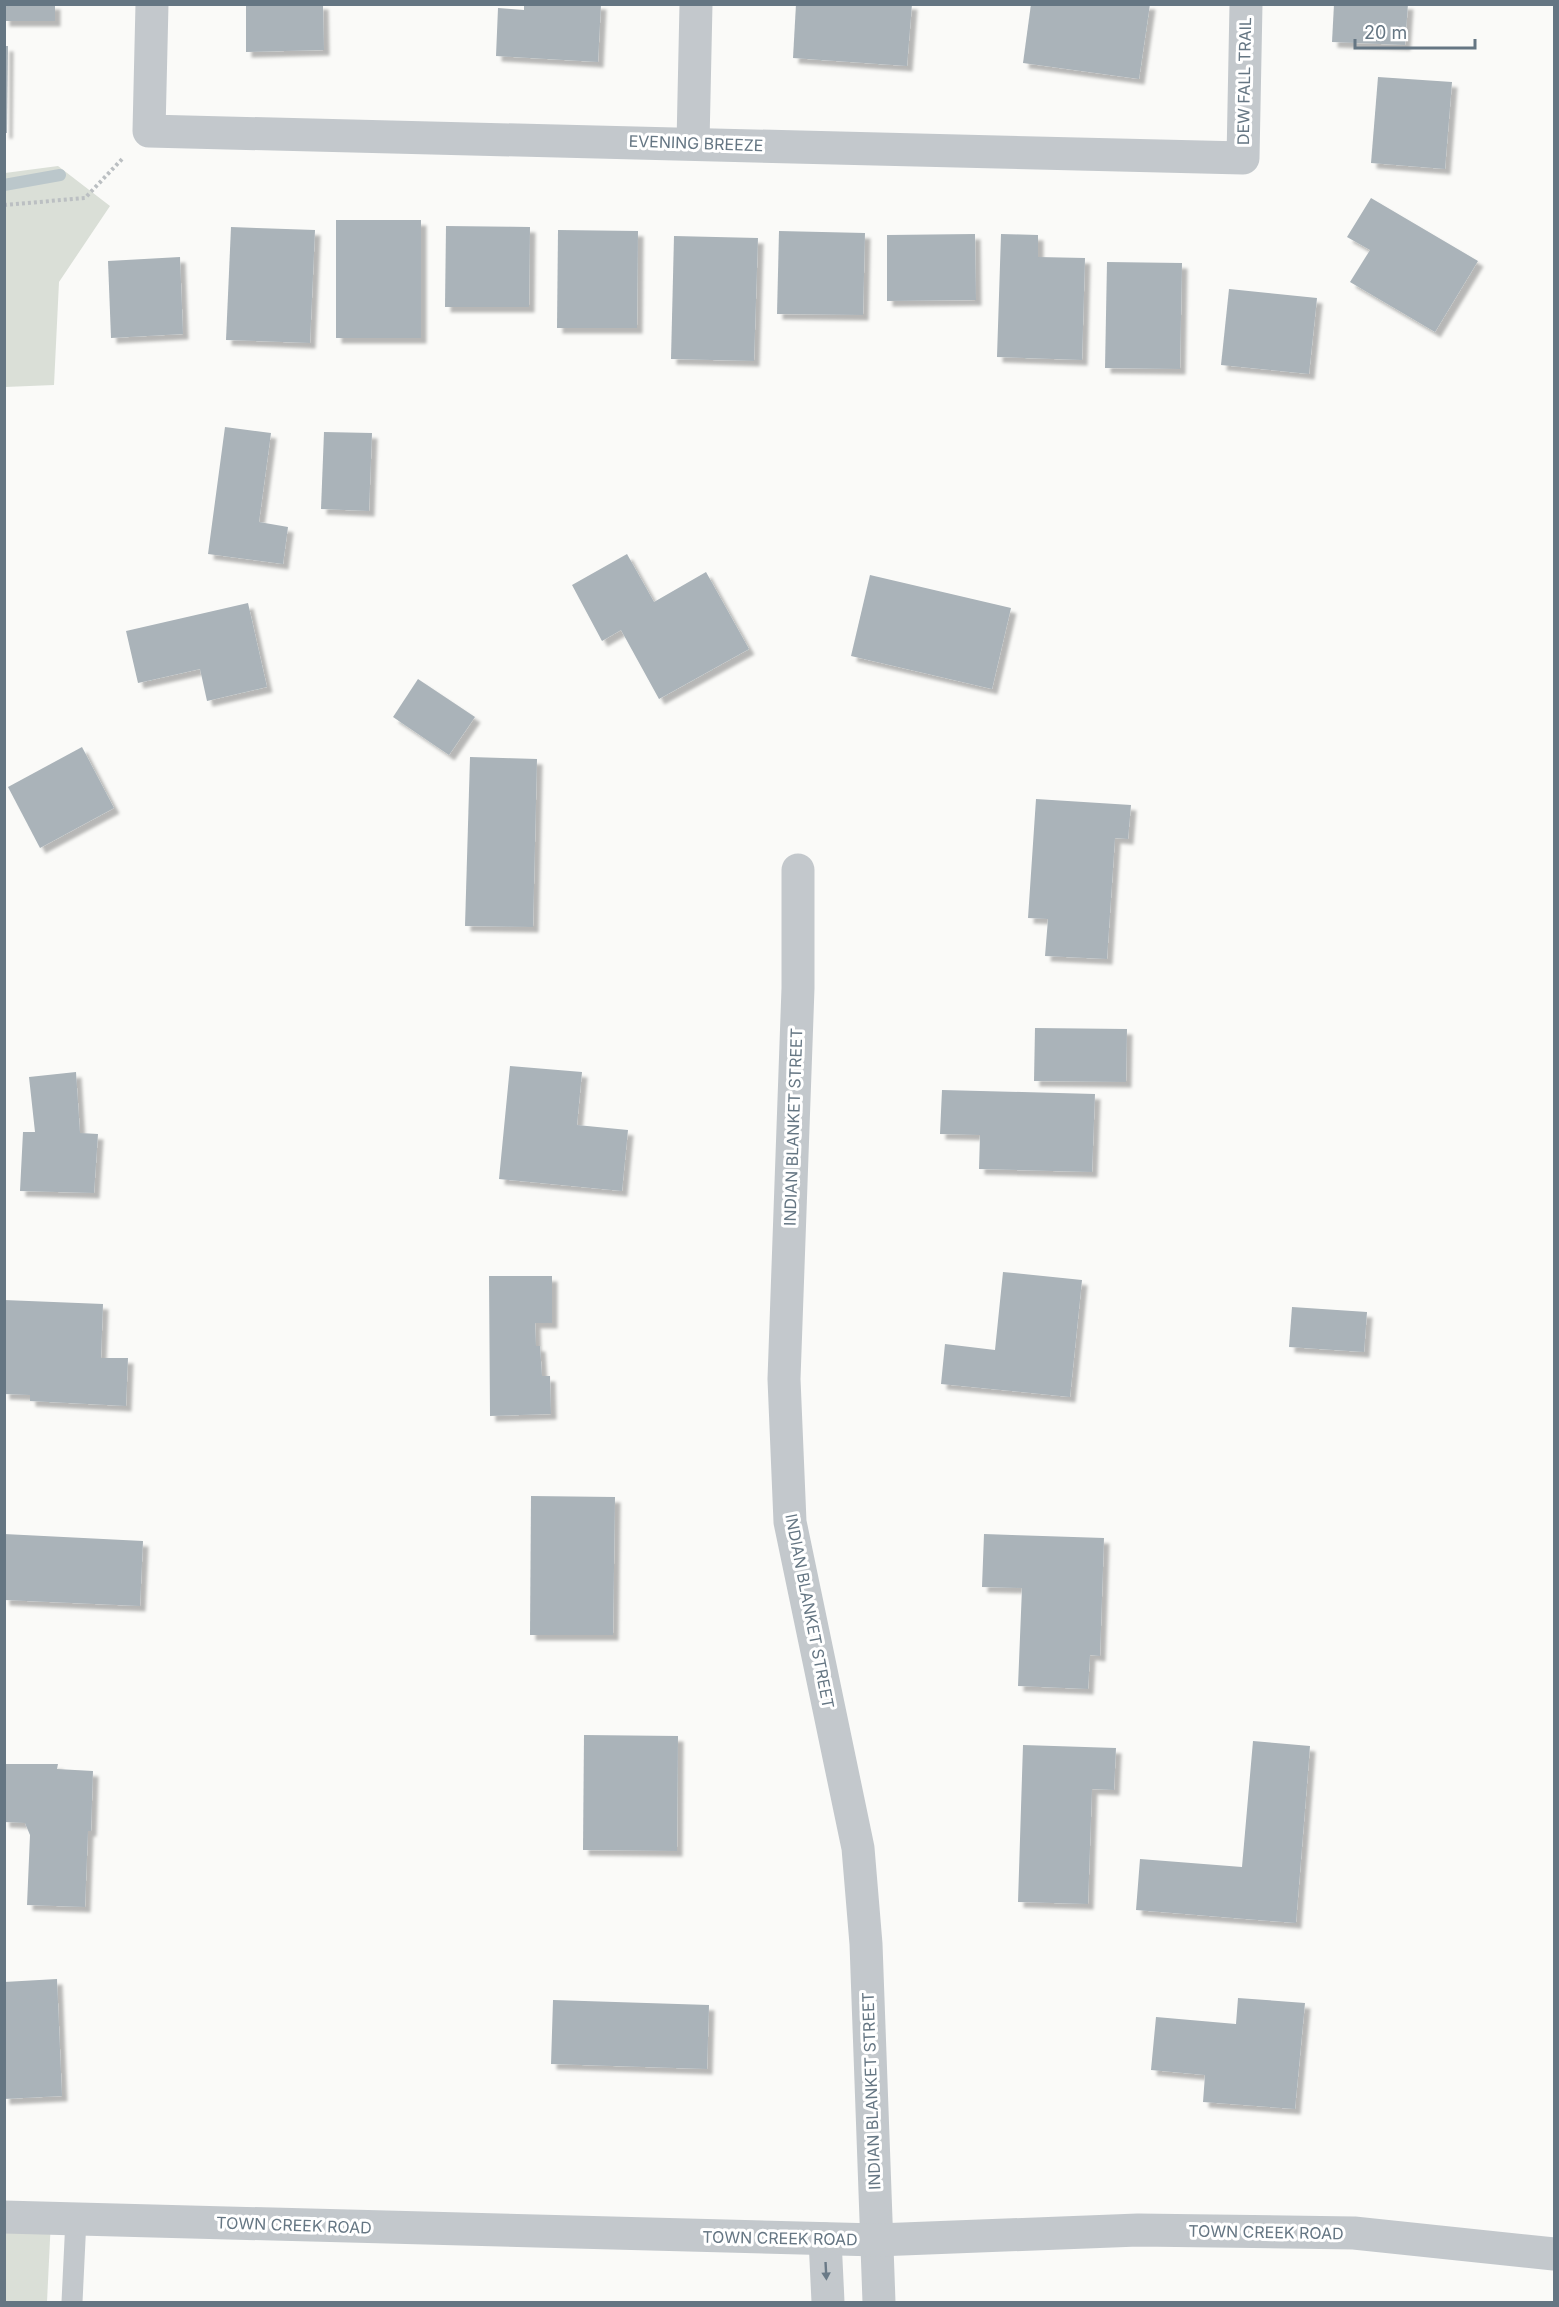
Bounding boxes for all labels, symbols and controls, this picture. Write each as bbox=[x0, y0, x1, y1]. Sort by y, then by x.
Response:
scale bar bbox=[1355, 12, 1475, 50]
street label: DEW FALL TRAIL bbox=[1233, 17, 1255, 145]
text: 20 m bbox=[1364, 22, 1407, 43]
street label: EVENING BREEZE bbox=[628, 131, 764, 155]
street label: INDIAN BLANKET STREET bbox=[780, 1028, 806, 1226]
street label: INDIAN BLANKET STREET bbox=[781, 1512, 839, 1710]
street label: INDIAN BLANKET STREET bbox=[858, 1992, 884, 2190]
street label: TOWN CREEK ROAD bbox=[216, 2212, 372, 2238]
street label: TOWN CREEK ROAD bbox=[1188, 2221, 1344, 2243]
street label: TOWN CREEK ROAD bbox=[702, 2227, 858, 2249]
one-way arrow bbox=[822, 2261, 831, 2280]

